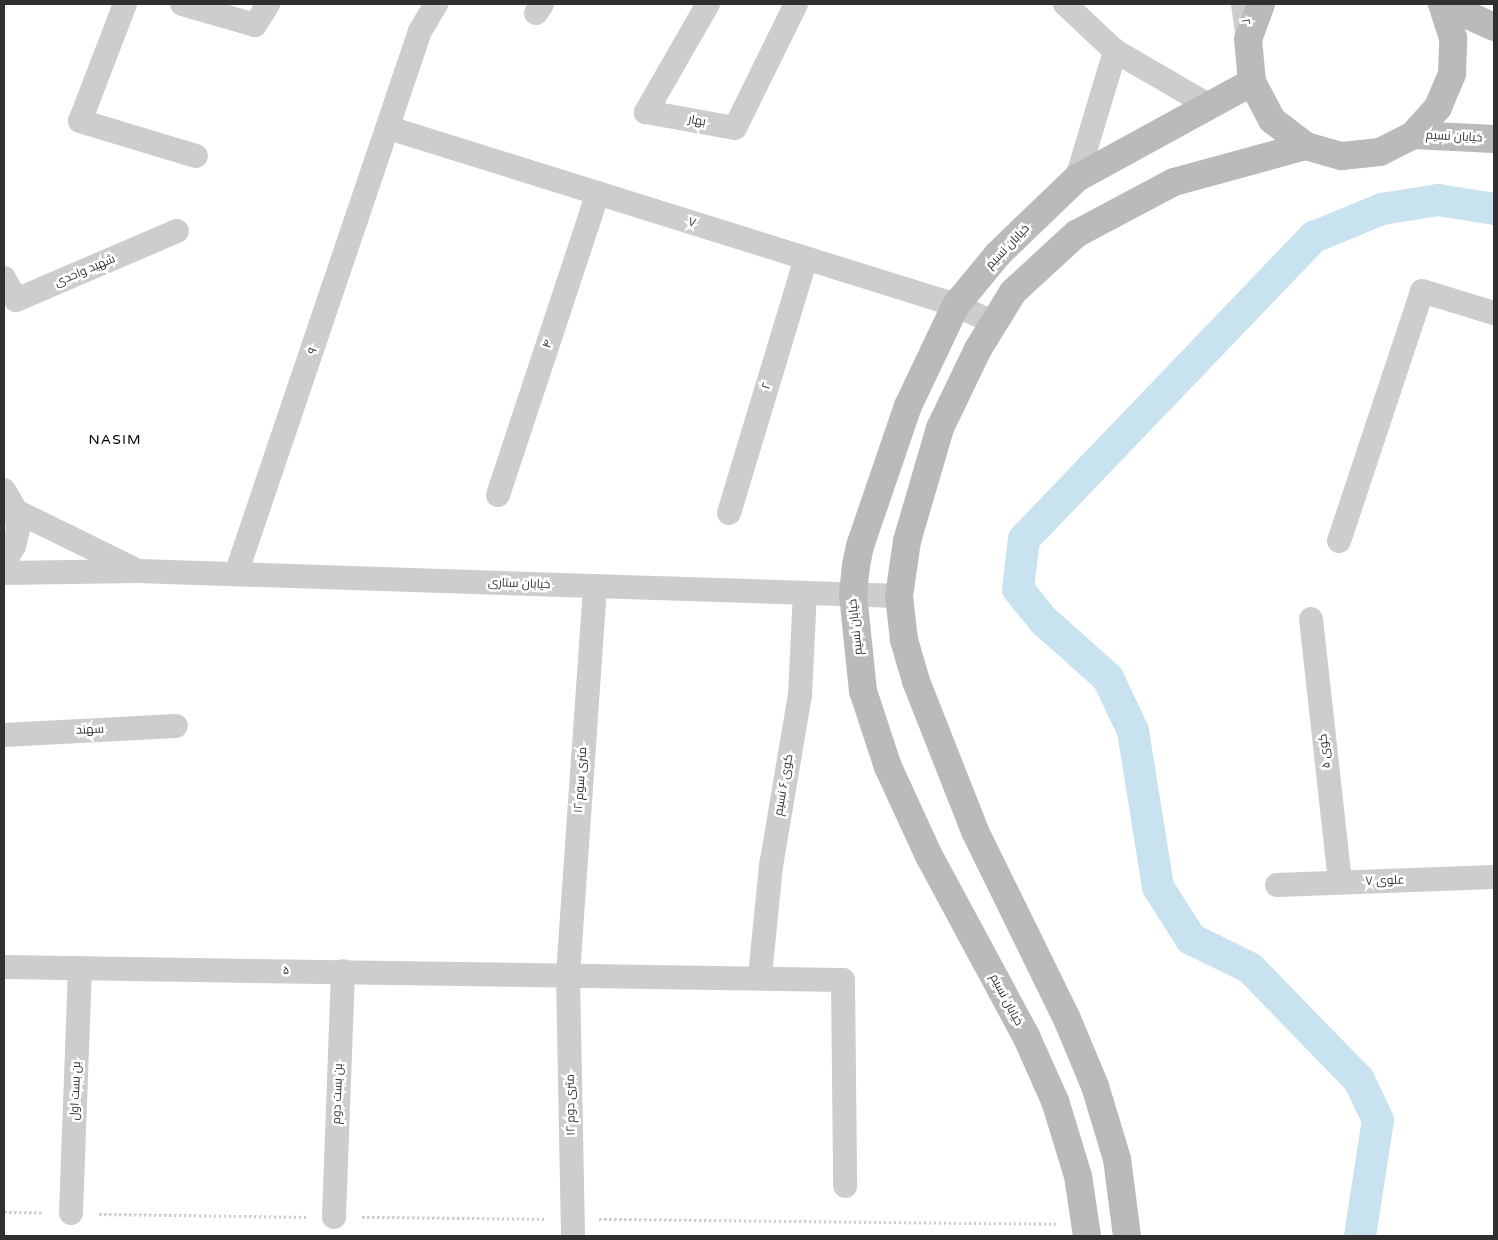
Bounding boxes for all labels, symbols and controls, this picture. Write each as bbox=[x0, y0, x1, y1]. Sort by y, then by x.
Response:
street label: ۲ bbox=[1237, 18, 1253, 26]
street label: بهار bbox=[687, 112, 707, 130]
street label: خیابان نسیم bbox=[1425, 128, 1483, 146]
street label: ۷ bbox=[686, 215, 698, 231]
street label: خیابان نسیم bbox=[983, 222, 1033, 272]
street label: شهید واحدی bbox=[52, 252, 118, 290]
street label: ۴ bbox=[540, 338, 556, 350]
street label: ۹ bbox=[305, 346, 321, 356]
street label: ۲ bbox=[759, 381, 775, 391]
district label: NASIM bbox=[88, 432, 142, 448]
street label: خیابان ستاری bbox=[488, 576, 550, 592]
street label: خیابان نسیم bbox=[846, 598, 866, 656]
street label: سهند bbox=[76, 722, 104, 738]
street label: کوی ۵ bbox=[1316, 733, 1334, 769]
street label: ۱۲ متری سوم bbox=[572, 746, 590, 814]
street label: کوی ۶ نسیم bbox=[772, 753, 796, 817]
street label: علوی ۷ bbox=[1365, 873, 1405, 889]
street label: ۵ bbox=[283, 964, 289, 978]
street label: خیابان نسیم bbox=[986, 972, 1026, 1028]
street label: بن بست اول bbox=[68, 1061, 84, 1121]
street label: بن بست دوم bbox=[330, 1063, 346, 1125]
street label: ۱۲ متری دوم bbox=[563, 1074, 579, 1136]

